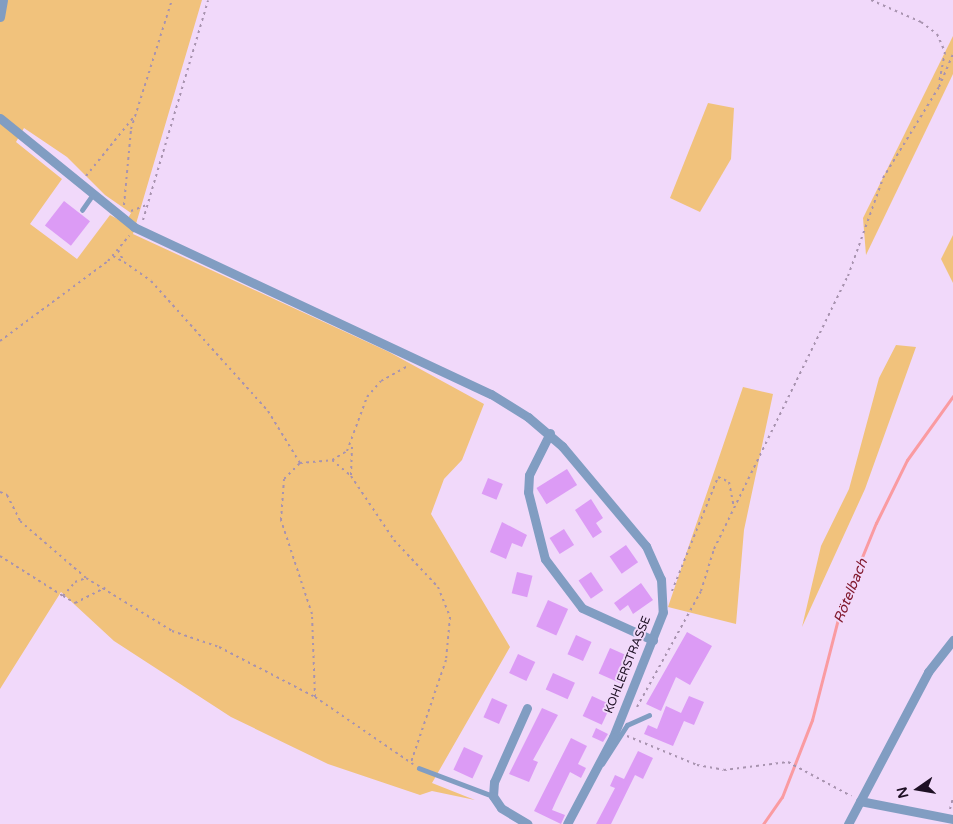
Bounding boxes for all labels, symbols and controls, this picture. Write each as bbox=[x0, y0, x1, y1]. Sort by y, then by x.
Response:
water label: Rötelbach bbox=[831, 556, 871, 626]
street label: KOHLERSTRASSE bbox=[602, 614, 654, 716]
north arrow bbox=[893, 764, 943, 814]
text: N bbox=[893, 785, 912, 800]

